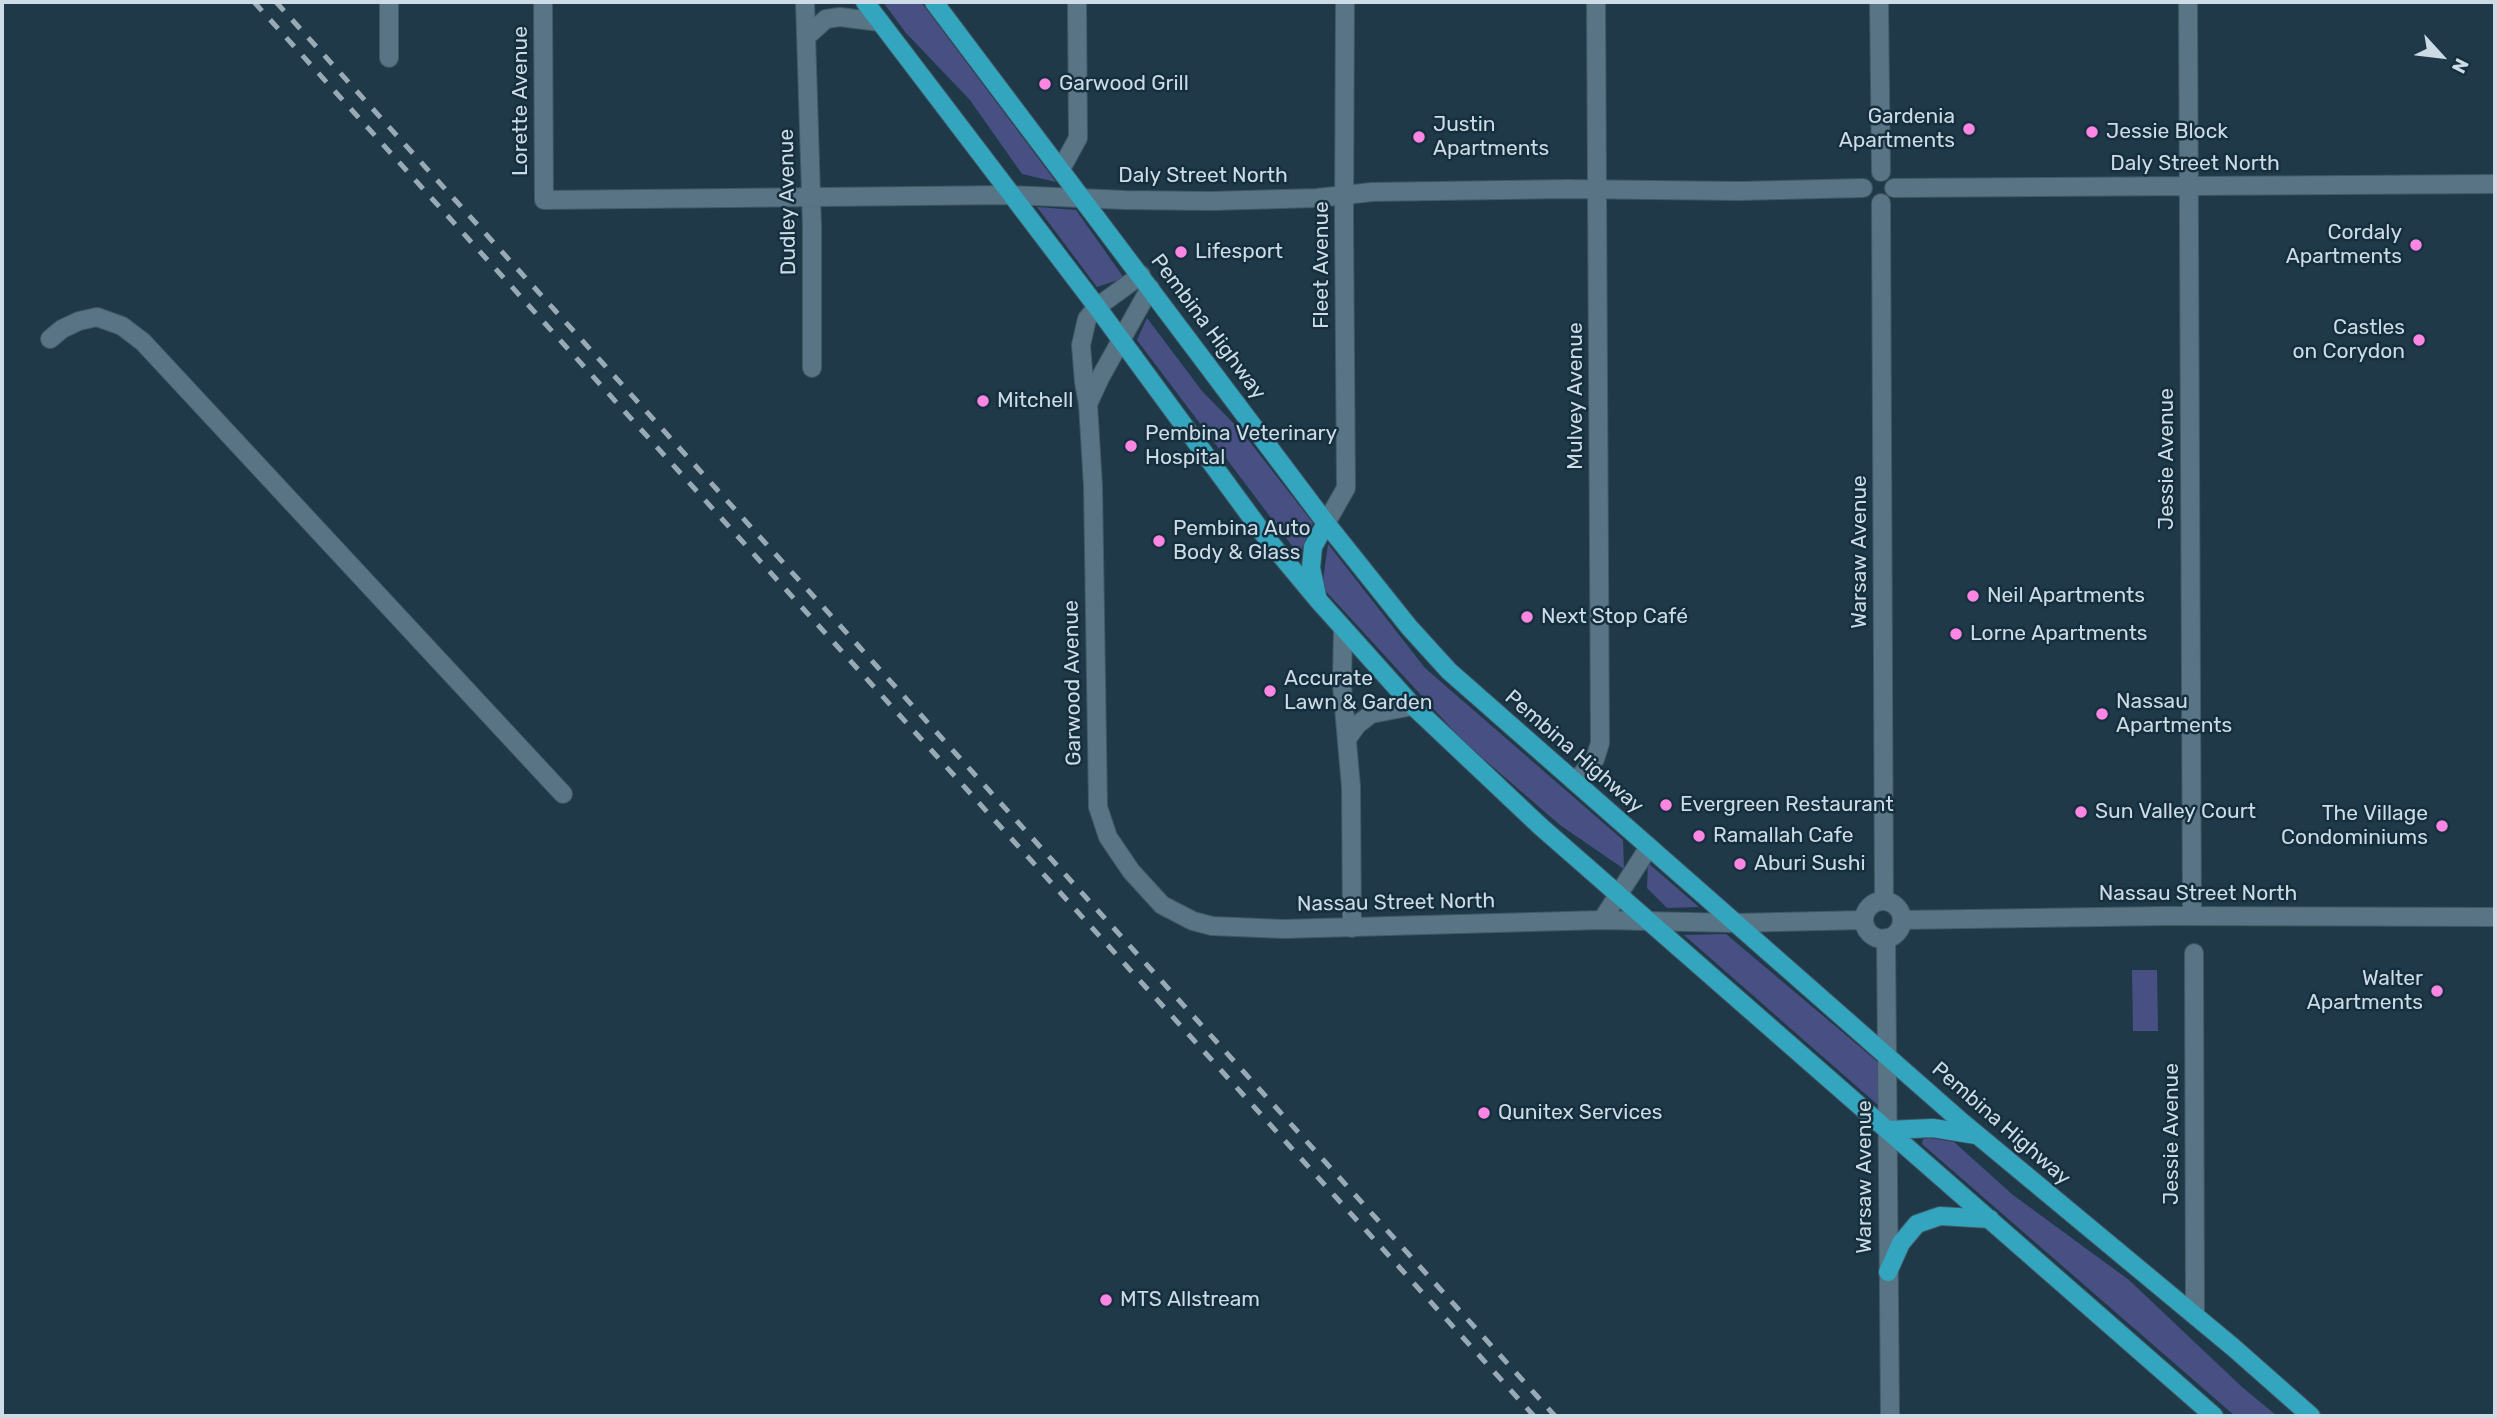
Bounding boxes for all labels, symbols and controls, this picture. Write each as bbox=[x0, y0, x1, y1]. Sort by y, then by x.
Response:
north arrow bbox=[2406, 21, 2476, 91]
street label: Lorette Avenue bbox=[508, 26, 534, 176]
text: N bbox=[2447, 54, 2474, 77]
place label: Garwood Grill bbox=[1059, 71, 1189, 97]
marker: Garwood Grill bbox=[1037, 76, 1053, 92]
place label: Gardenia Apartments bbox=[1839, 104, 1955, 154]
place label: Justin Apartments bbox=[1433, 112, 1549, 162]
place label: Jessie Block bbox=[2106, 119, 2228, 145]
marker: Gardenia Apartments bbox=[1961, 121, 1977, 137]
marker: Jessie Block bbox=[2084, 124, 2100, 140]
street label: Dudley Avenue bbox=[774, 129, 802, 275]
marker: Justin Apartments bbox=[1411, 129, 1427, 145]
street label: Daly Street North bbox=[2110, 151, 2280, 177]
street label: Daly Street North bbox=[1118, 163, 1288, 189]
street label: Fleet Avenue bbox=[1309, 201, 1335, 329]
place label: Cordaly Apartments bbox=[2286, 220, 2402, 270]
marker: Cordaly Apartments bbox=[2408, 237, 2424, 253]
place label: Lifesport bbox=[1195, 239, 1283, 265]
marker: Lifesport bbox=[1173, 244, 1189, 260]
street label: Pembina Highway bbox=[1145, 249, 1271, 405]
place label: Castles on Corydon bbox=[2293, 315, 2405, 365]
street label: Mulvey Avenue bbox=[1563, 322, 1589, 470]
marker: Castles on Corydon bbox=[2411, 332, 2427, 348]
place label: Mitchell bbox=[997, 388, 1073, 414]
street label: Jessie Avenue bbox=[2154, 388, 2180, 530]
marker: Mitchell bbox=[975, 393, 991, 409]
place label: Pembina Veterinary Hospital bbox=[1145, 421, 1337, 471]
marker: Pembina Veterinary Hospital bbox=[1123, 438, 1139, 454]
street label: Warsaw Avenue bbox=[1847, 475, 1873, 629]
place label: Pembina Auto Body & Glass bbox=[1173, 516, 1311, 566]
marker: Pembina Auto Body & Glass bbox=[1151, 533, 1167, 549]
place label: Neil Apartments bbox=[1987, 583, 2145, 609]
marker: Neil Apartments bbox=[1965, 588, 1981, 604]
street label: Garwood Avenue bbox=[1059, 600, 1087, 766]
place label: Next Stop Café bbox=[1541, 604, 1688, 630]
marker: Next Stop Café bbox=[1519, 609, 1535, 625]
place label: Lorne Apartments bbox=[1970, 621, 2148, 647]
marker: Lorne Apartments bbox=[1948, 626, 1964, 642]
place label: Accurate Lawn & Garden bbox=[1284, 666, 1432, 716]
marker: Accurate Lawn & Garden bbox=[1262, 683, 1278, 699]
street label: Pembina Highway bbox=[1499, 685, 1649, 819]
place label: Nassau Apartments bbox=[2116, 689, 2232, 739]
marker: Nassau Apartments bbox=[2094, 706, 2110, 722]
place label: Evergreen Restaurant bbox=[1680, 792, 1894, 818]
marker: Evergreen Restaurant bbox=[1658, 797, 1674, 813]
place label: Sun Valley Court bbox=[2095, 799, 2256, 825]
place label: The Village Condominiums bbox=[2281, 801, 2428, 851]
marker: Sun Valley Court bbox=[2073, 804, 2089, 820]
marker: The Village Condominiums bbox=[2434, 818, 2450, 834]
place label: Ramallah Cafe bbox=[1713, 823, 1853, 849]
marker: Ramallah Cafe bbox=[1691, 828, 1707, 844]
place label: Aburi Sushi bbox=[1754, 851, 1866, 877]
marker: Aburi Sushi bbox=[1732, 856, 1748, 872]
street label: Nassau Street North bbox=[2099, 881, 2297, 907]
street label: Nassau Street North bbox=[1297, 889, 1495, 917]
place label: Walter Apartments bbox=[2307, 966, 2423, 1016]
marker: Walter Apartments bbox=[2429, 983, 2445, 999]
street label: Pembina Highway bbox=[1926, 1057, 2076, 1191]
street label: Jessie Avenue bbox=[2159, 1063, 2185, 1205]
place label: Qunitex Services bbox=[1498, 1100, 1662, 1126]
street label: Warsaw Avenue bbox=[1852, 1100, 1878, 1254]
marker: Qunitex Services bbox=[1476, 1105, 1492, 1121]
place label: MTS Allstream bbox=[1120, 1287, 1260, 1313]
marker: MTS Allstream bbox=[1098, 1292, 1114, 1308]

